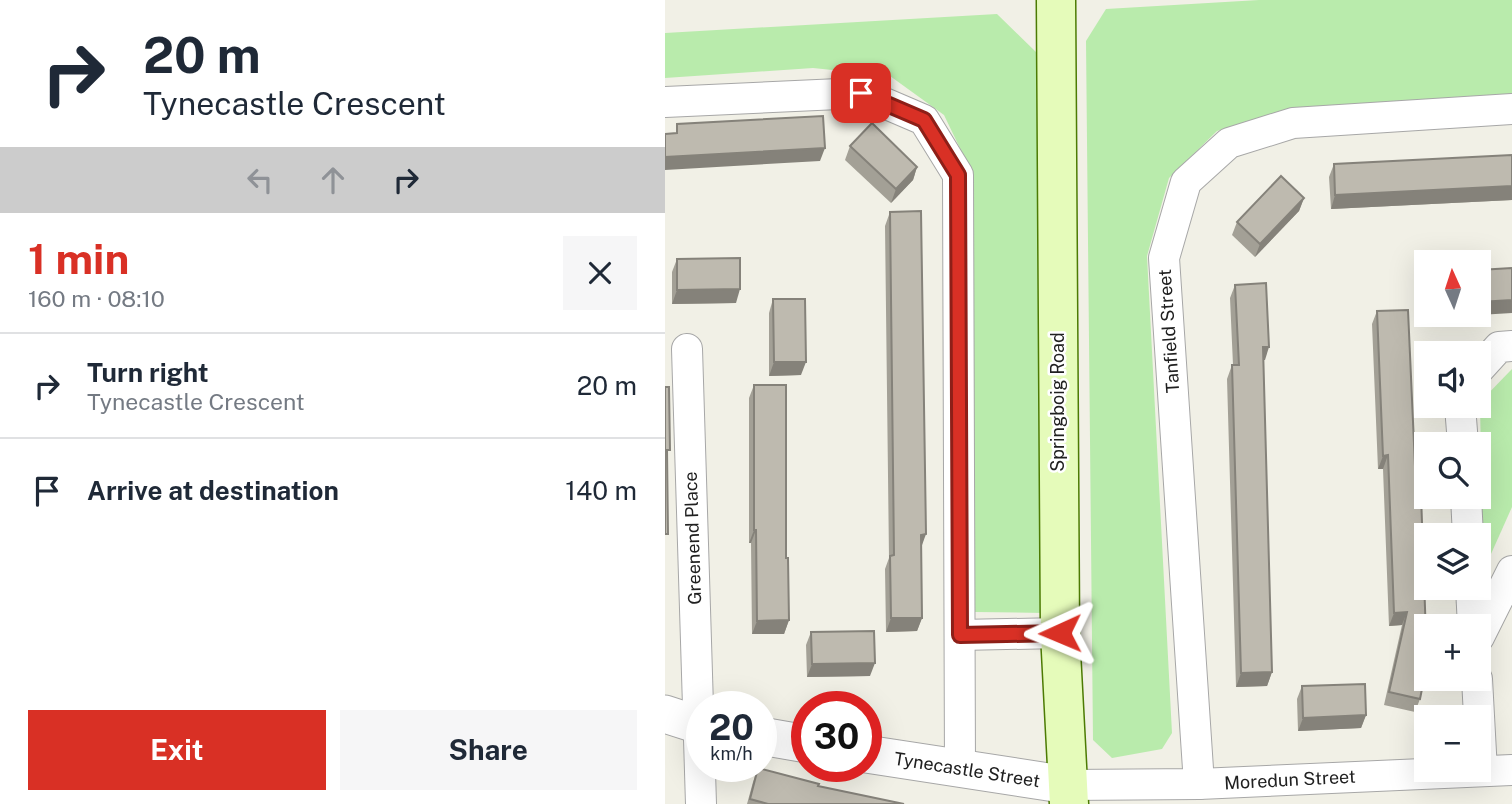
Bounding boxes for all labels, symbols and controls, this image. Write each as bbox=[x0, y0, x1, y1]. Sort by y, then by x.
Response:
text: 20 m bbox=[143, 26, 261, 84]
icon: right bbox=[28, 28, 119, 119]
pin bbox=[831, 63, 891, 123]
icon: arrive bbox=[842, 74, 880, 112]
text: Tynecastle Crescent bbox=[143, 85, 446, 122]
icon: left bbox=[241, 161, 279, 199]
icon: ahead bbox=[314, 161, 352, 199]
icon: right bbox=[387, 161, 425, 199]
text: 1 min bbox=[28, 234, 129, 283]
button: close bbox=[563, 236, 637, 310]
north arrow bbox=[1414, 250, 1491, 327]
map controls bbox=[1414, 250, 1491, 782]
street label: Tanfield Street bbox=[1154, 268, 1183, 394]
text: 160 m · 08:10 bbox=[28, 285, 165, 312]
street label: Springboig Road bbox=[1047, 332, 1068, 472]
button: sound bbox=[1414, 341, 1491, 418]
text: Turn right bbox=[87, 357, 209, 388]
icon: right bbox=[28, 367, 66, 405]
text: 20 m bbox=[577, 370, 637, 401]
text: Tynecastle Crescent bbox=[87, 388, 305, 415]
button: search bbox=[1414, 432, 1491, 509]
street label: Greenend Place bbox=[680, 471, 705, 605]
icon: arrive bbox=[28, 472, 66, 510]
text: Arrive at destination bbox=[87, 475, 339, 506]
text: 140 m bbox=[565, 475, 637, 506]
button: layers bbox=[1414, 523, 1491, 600]
position arrow bbox=[1023, 596, 1097, 670]
button: + bbox=[1414, 614, 1491, 691]
speed limit sign: 30 bbox=[791, 691, 882, 782]
button: − bbox=[1414, 705, 1491, 782]
text: 20 bbox=[709, 707, 754, 748]
button: Exit bbox=[28, 710, 326, 790]
button: Share bbox=[340, 710, 637, 790]
text: km/h bbox=[710, 743, 753, 764]
street label: Tynecastle Street bbox=[893, 748, 1042, 791]
street label: Moredun Street bbox=[1224, 766, 1356, 793]

